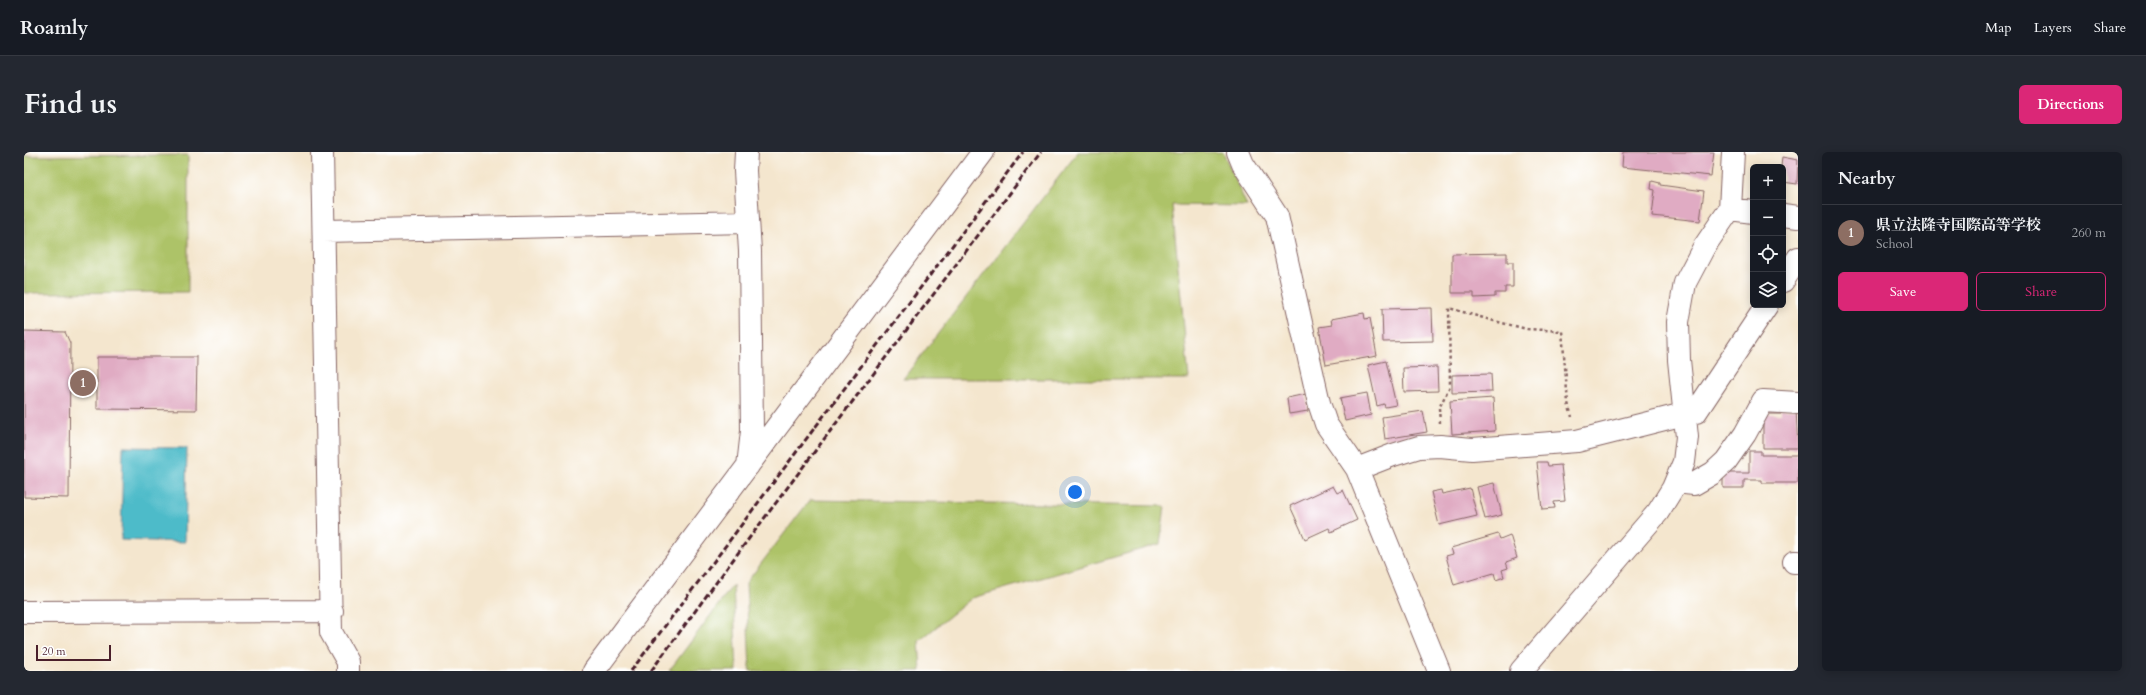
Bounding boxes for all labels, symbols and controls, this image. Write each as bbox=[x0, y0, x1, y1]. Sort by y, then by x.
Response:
text: Roamly bbox=[20, 15, 88, 41]
text: Map bbox=[1985, 18, 2012, 37]
text: Layers bbox=[2034, 18, 2072, 37]
text: Share bbox=[2094, 18, 2126, 37]
text: Find us bbox=[24, 85, 117, 123]
button: Directions bbox=[2019, 85, 2122, 124]
map controls bbox=[1750, 164, 1786, 308]
button: + bbox=[1750, 164, 1786, 200]
text: Nearby bbox=[1838, 167, 1895, 190]
button: − bbox=[1750, 200, 1786, 236]
text: 県立法隆寺国際高等学校 bbox=[1876, 215, 2041, 235]
text: 1 bbox=[1848, 224, 1854, 242]
text: 260 m bbox=[2072, 224, 2106, 242]
text: School bbox=[1876, 235, 1913, 253]
button: locate bbox=[1750, 236, 1786, 272]
button: layers bbox=[1750, 272, 1786, 308]
button: Save bbox=[1838, 272, 1968, 311]
button: Share bbox=[1976, 272, 2106, 311]
pin: 1 bbox=[70, 368, 96, 398]
your location bbox=[1065, 482, 1085, 502]
scale bar bbox=[36, 643, 111, 662]
text: 20 m bbox=[42, 644, 66, 659]

